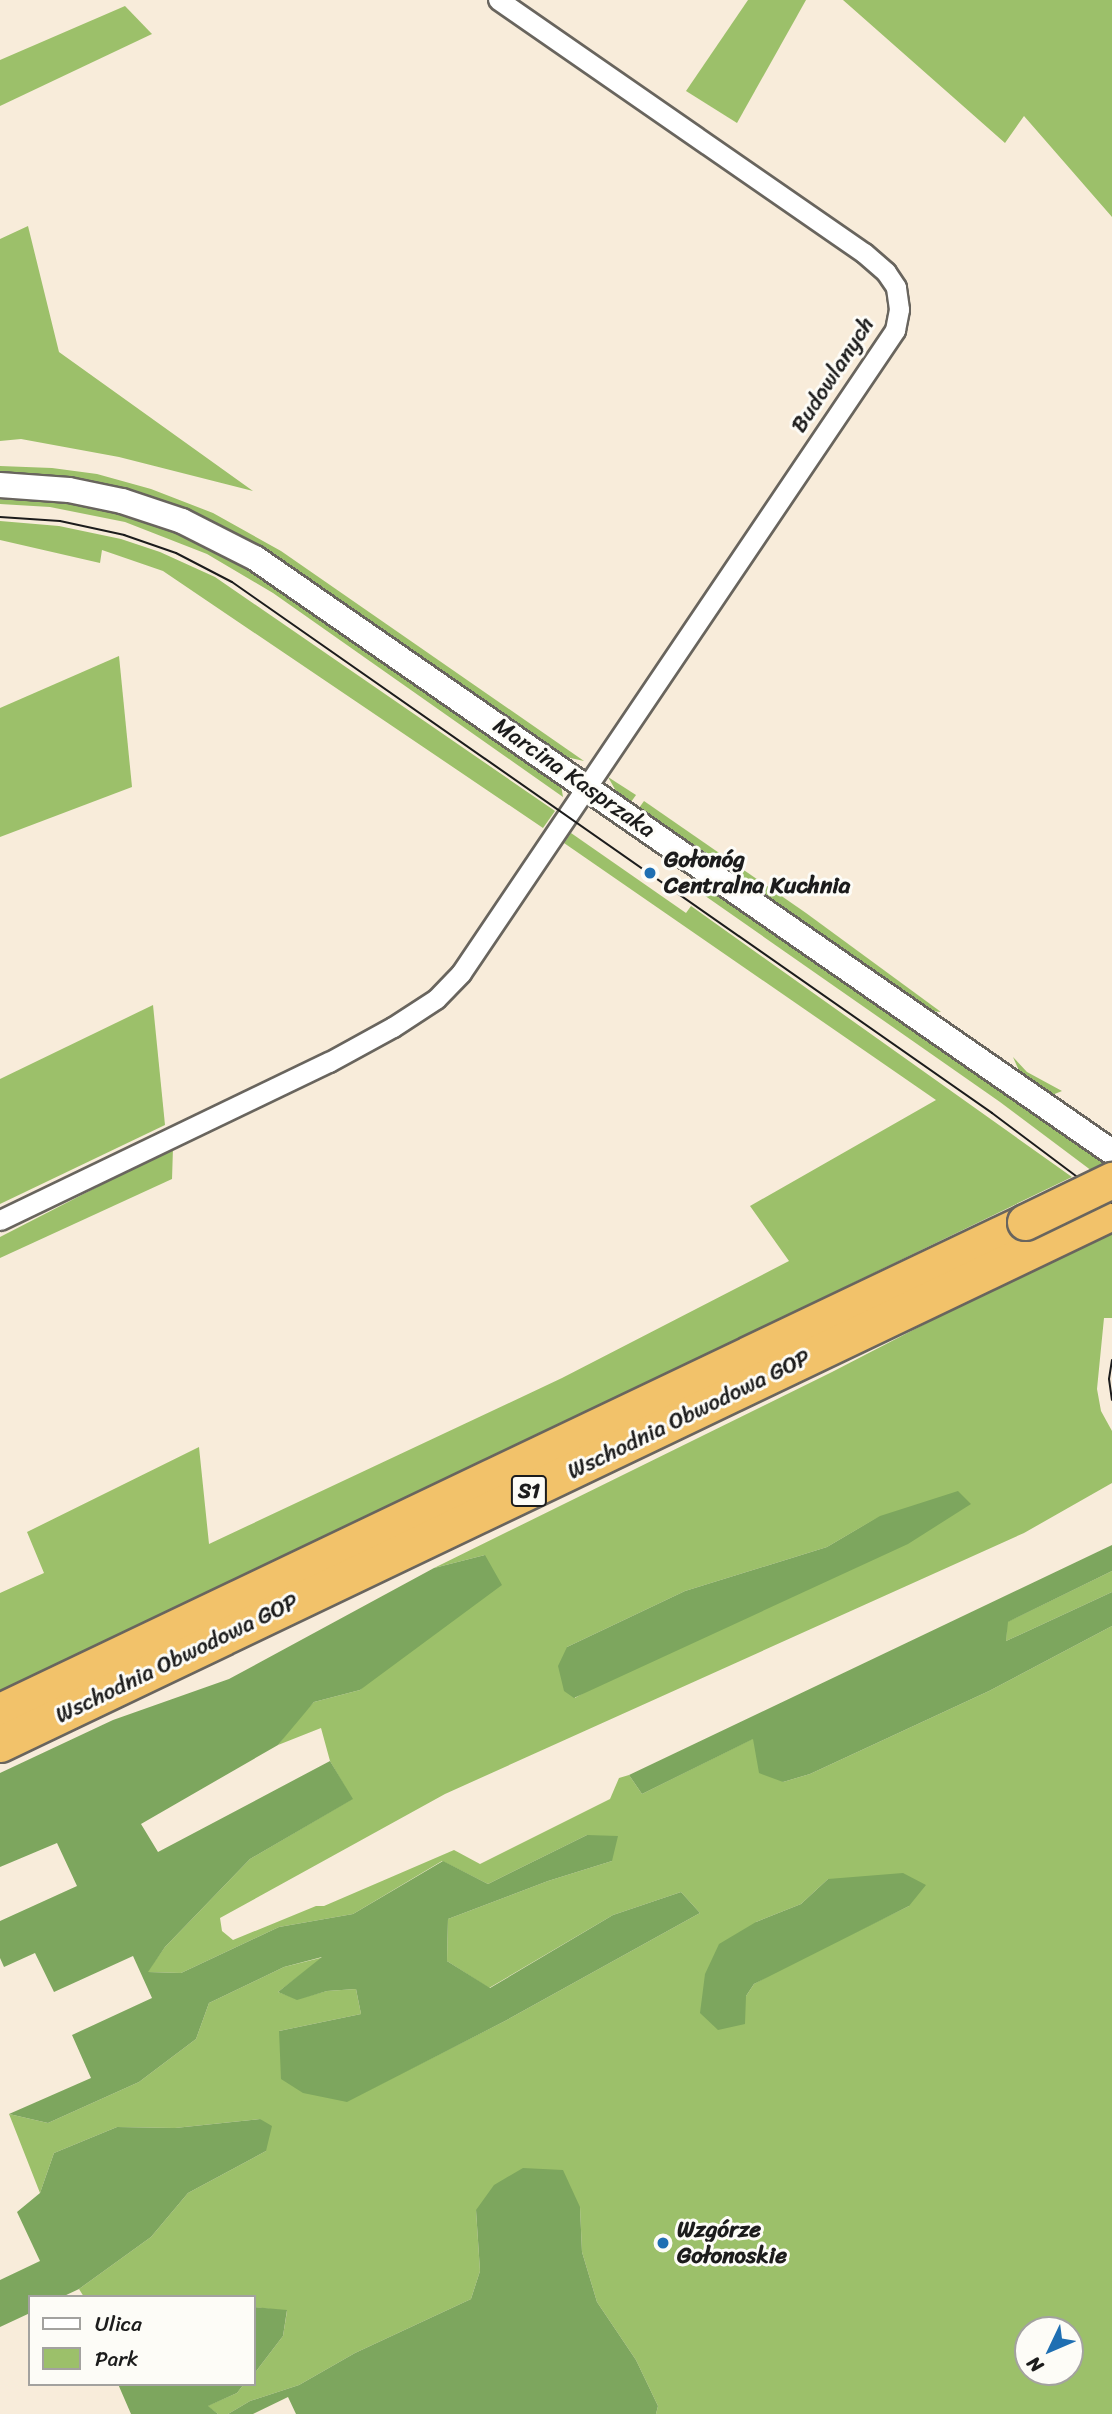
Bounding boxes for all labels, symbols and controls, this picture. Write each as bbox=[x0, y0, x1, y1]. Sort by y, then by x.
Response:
street label: Budowlanych bbox=[785, 312, 881, 438]
street label: Marcina Kasprzaka bbox=[488, 712, 660, 844]
place label: Gołonóg Centralna Kuchnia bbox=[664, 846, 850, 900]
marker: Gołonóg Centralna Kuchnia bbox=[642, 865, 658, 881]
street label: Wschodnia Obwodowa GOP bbox=[563, 1344, 815, 1486]
road number: S1 bbox=[510, 1474, 548, 1508]
street label: Wschodnia Obwodowa GOP bbox=[51, 1588, 303, 1730]
place label: Wzgórze Gołonoskie bbox=[677, 2216, 787, 2270]
marker: Wzgórze Gołonoskie bbox=[655, 2235, 671, 2251]
legend bbox=[28, 2295, 256, 2386]
text: Ulica bbox=[95, 2305, 142, 2343]
north arrow bbox=[1014, 2316, 1084, 2386]
text: Park bbox=[95, 2340, 138, 2378]
text: N bbox=[1019, 2348, 1051, 2381]

